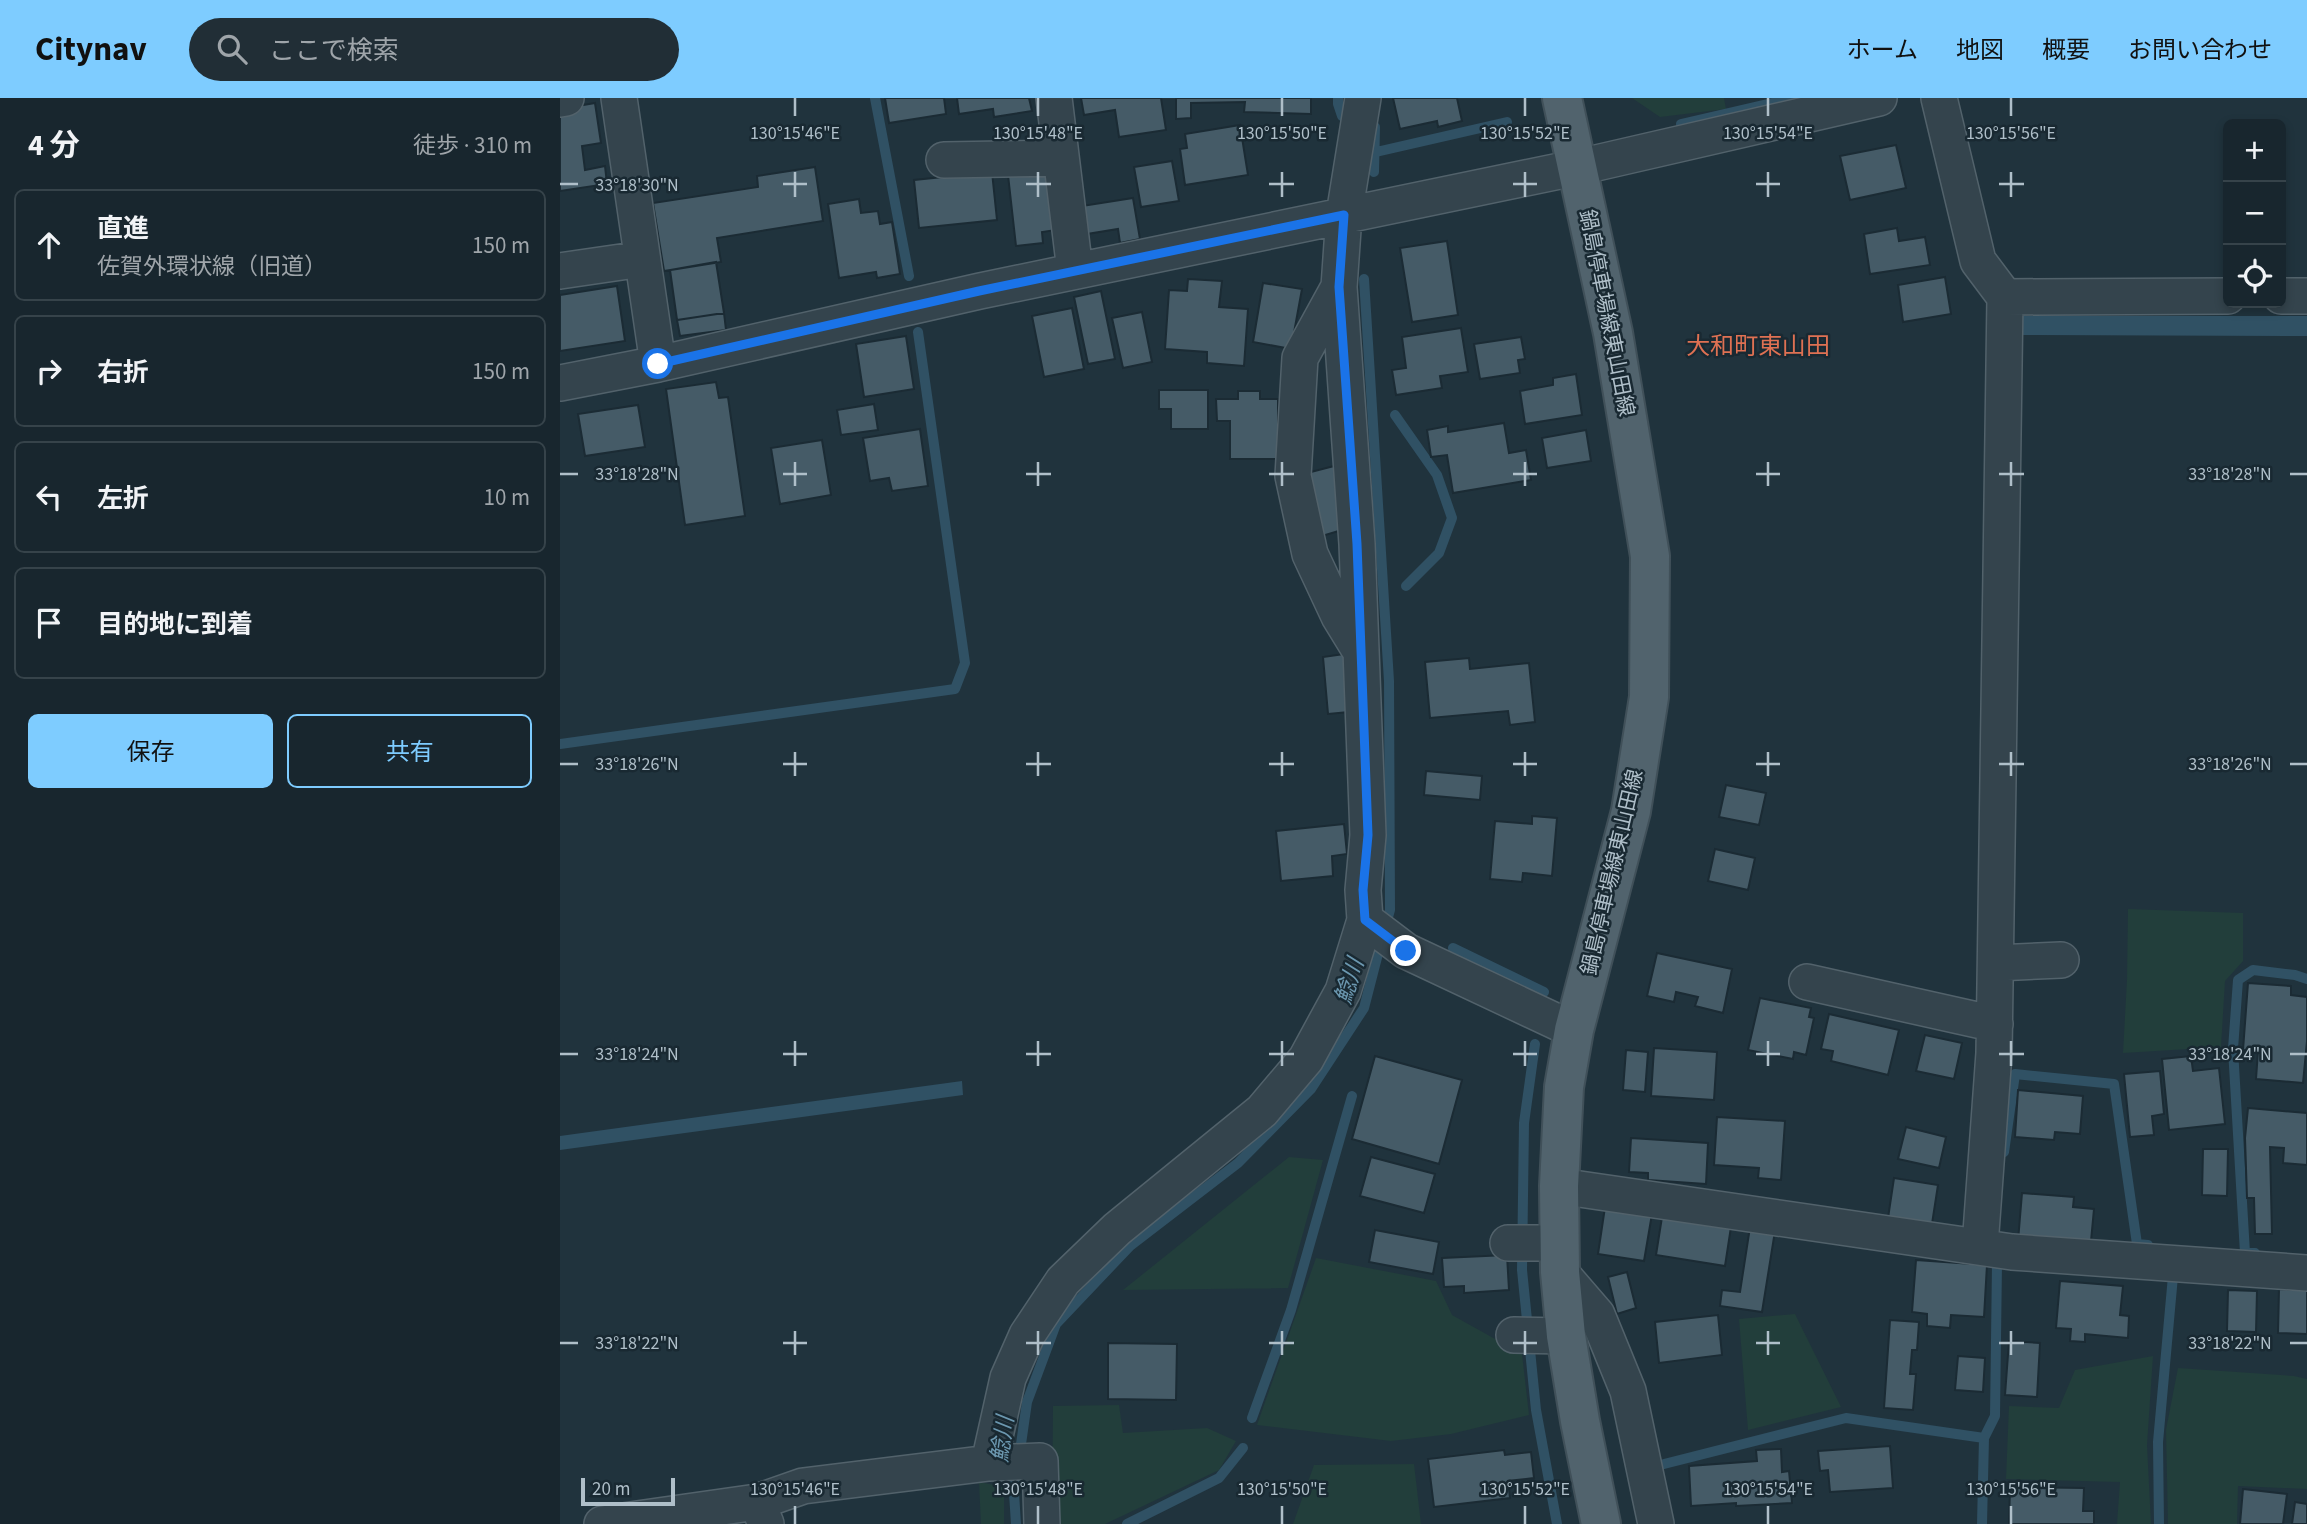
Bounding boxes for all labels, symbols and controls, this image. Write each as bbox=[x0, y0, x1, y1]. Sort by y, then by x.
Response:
search box bbox=[189, 18, 679, 81]
text: Citynav bbox=[35, 26, 147, 73]
icon: search bbox=[213, 30, 251, 68]
text: ここで検索 bbox=[269, 32, 399, 69]
text: ホーム bbox=[1847, 33, 1918, 68]
text: 地図 bbox=[1956, 33, 2004, 68]
text: 概要 bbox=[2042, 33, 2090, 68]
text: お問い合わせ bbox=[2128, 33, 2272, 68]
map controls bbox=[2223, 119, 2286, 308]
button: + bbox=[2223, 119, 2286, 182]
text: 130°15'46"E bbox=[750, 121, 840, 146]
text: 130°15'48"E bbox=[993, 121, 1083, 146]
text: 130°15'50"E bbox=[1237, 121, 1327, 146]
text: 130°15'52"E bbox=[1480, 121, 1570, 146]
text: 130°15'54"E bbox=[1723, 121, 1813, 146]
text: 130°15'56"E bbox=[1966, 121, 2056, 146]
text: 4 分 bbox=[28, 124, 80, 167]
text: 徒歩 · 310 m bbox=[413, 129, 532, 162]
text: 33°18'30"N bbox=[595, 173, 679, 198]
button: − bbox=[2223, 182, 2286, 245]
street label: 鍋島停車場線東山田線 bbox=[1572, 207, 1642, 419]
text: 直進 bbox=[97, 210, 149, 247]
icon: ahead bbox=[30, 226, 68, 264]
text: 150 m bbox=[472, 229, 530, 262]
button: locate bbox=[2223, 245, 2286, 308]
text: 佐賀外環状線（旧道） bbox=[97, 250, 327, 283]
district label: 大和町東山田 bbox=[1686, 329, 1830, 364]
route start bbox=[642, 348, 673, 379]
icon: right bbox=[30, 352, 68, 390]
text: 右折 bbox=[97, 354, 149, 391]
text: 150 m bbox=[472, 355, 530, 388]
text: 33°18'28"N bbox=[595, 462, 679, 487]
text: 33°18'28"N bbox=[2188, 462, 2272, 487]
icon: left bbox=[30, 478, 68, 516]
text: 左折 bbox=[97, 480, 149, 517]
text: 10 m bbox=[483, 481, 530, 514]
icon: arrive bbox=[30, 604, 68, 642]
text: 目的地に到着 bbox=[97, 606, 253, 643]
button: 保存 bbox=[28, 714, 273, 788]
button: 共有 bbox=[287, 714, 532, 788]
text: 33°18'26"N bbox=[595, 752, 679, 777]
text: 33°18'26"N bbox=[2188, 752, 2272, 777]
street label: 鍋島停車場線東山田線 bbox=[1574, 766, 1650, 978]
route end bbox=[1390, 935, 1421, 966]
water label: 鯰川 bbox=[1327, 951, 1373, 1008]
text: 33°18'24"N bbox=[595, 1042, 679, 1067]
text: 33°18'24"N bbox=[2188, 1042, 2272, 1067]
text: 33°18'22"N bbox=[595, 1331, 679, 1356]
text: 33°18'22"N bbox=[2188, 1331, 2272, 1356]
water label: 鯰川 bbox=[983, 1411, 1022, 1464]
scale bar bbox=[581, 1475, 676, 1507]
text: 20 m bbox=[592, 1476, 630, 1503]
text: 130°15'46"E bbox=[750, 1477, 840, 1502]
text: 130°15'48"E bbox=[993, 1477, 1083, 1502]
text: 130°15'50"E bbox=[1237, 1477, 1327, 1502]
text: 130°15'52"E bbox=[1480, 1477, 1570, 1502]
text: 130°15'54"E bbox=[1723, 1477, 1813, 1502]
text: 130°15'56"E bbox=[1966, 1477, 2056, 1502]

